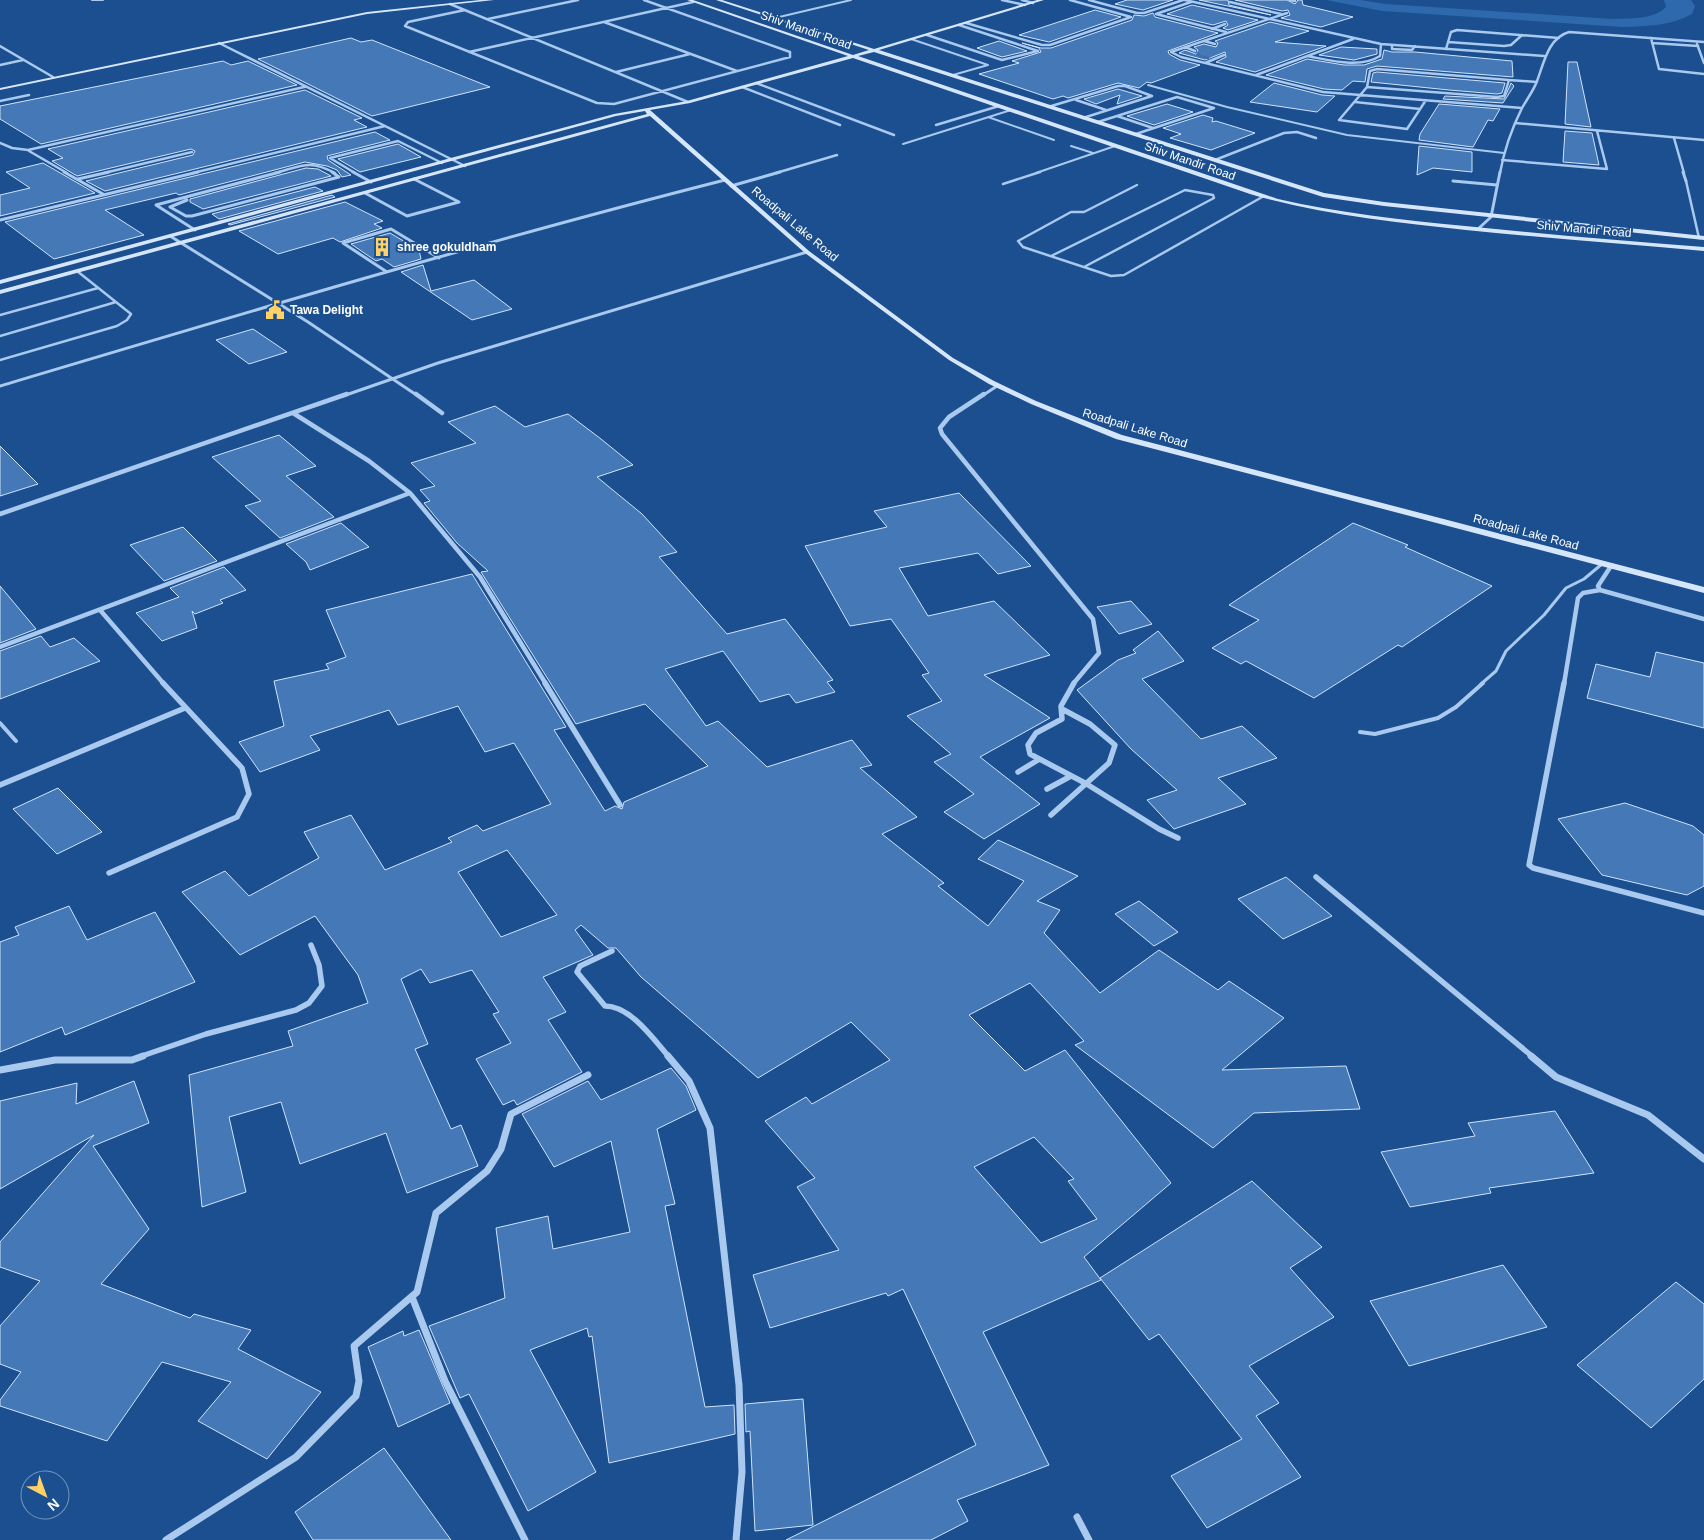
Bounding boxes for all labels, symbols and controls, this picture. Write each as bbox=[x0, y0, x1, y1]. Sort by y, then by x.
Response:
street label: Shiv Mandir Road bbox=[759, 8, 853, 52]
street label: Shiv Mandir Road bbox=[1143, 139, 1237, 183]
street label: Roadpali Lake Road bbox=[749, 184, 841, 264]
street label: Shiv Mandir Road bbox=[1536, 218, 1632, 240]
building icon: shree gokuldham bbox=[371, 236, 393, 258]
place label: shree gokuldham bbox=[397, 240, 496, 254]
public building icon: Tawa Delight bbox=[264, 299, 286, 321]
place label: Tawa Delight bbox=[290, 303, 363, 317]
street label: Roadpali Lake Road bbox=[1081, 405, 1189, 451]
street label: Roadpali Lake Road bbox=[1472, 511, 1580, 553]
north arrow bbox=[20, 1470, 70, 1520]
text: N bbox=[44, 1495, 63, 1514]

